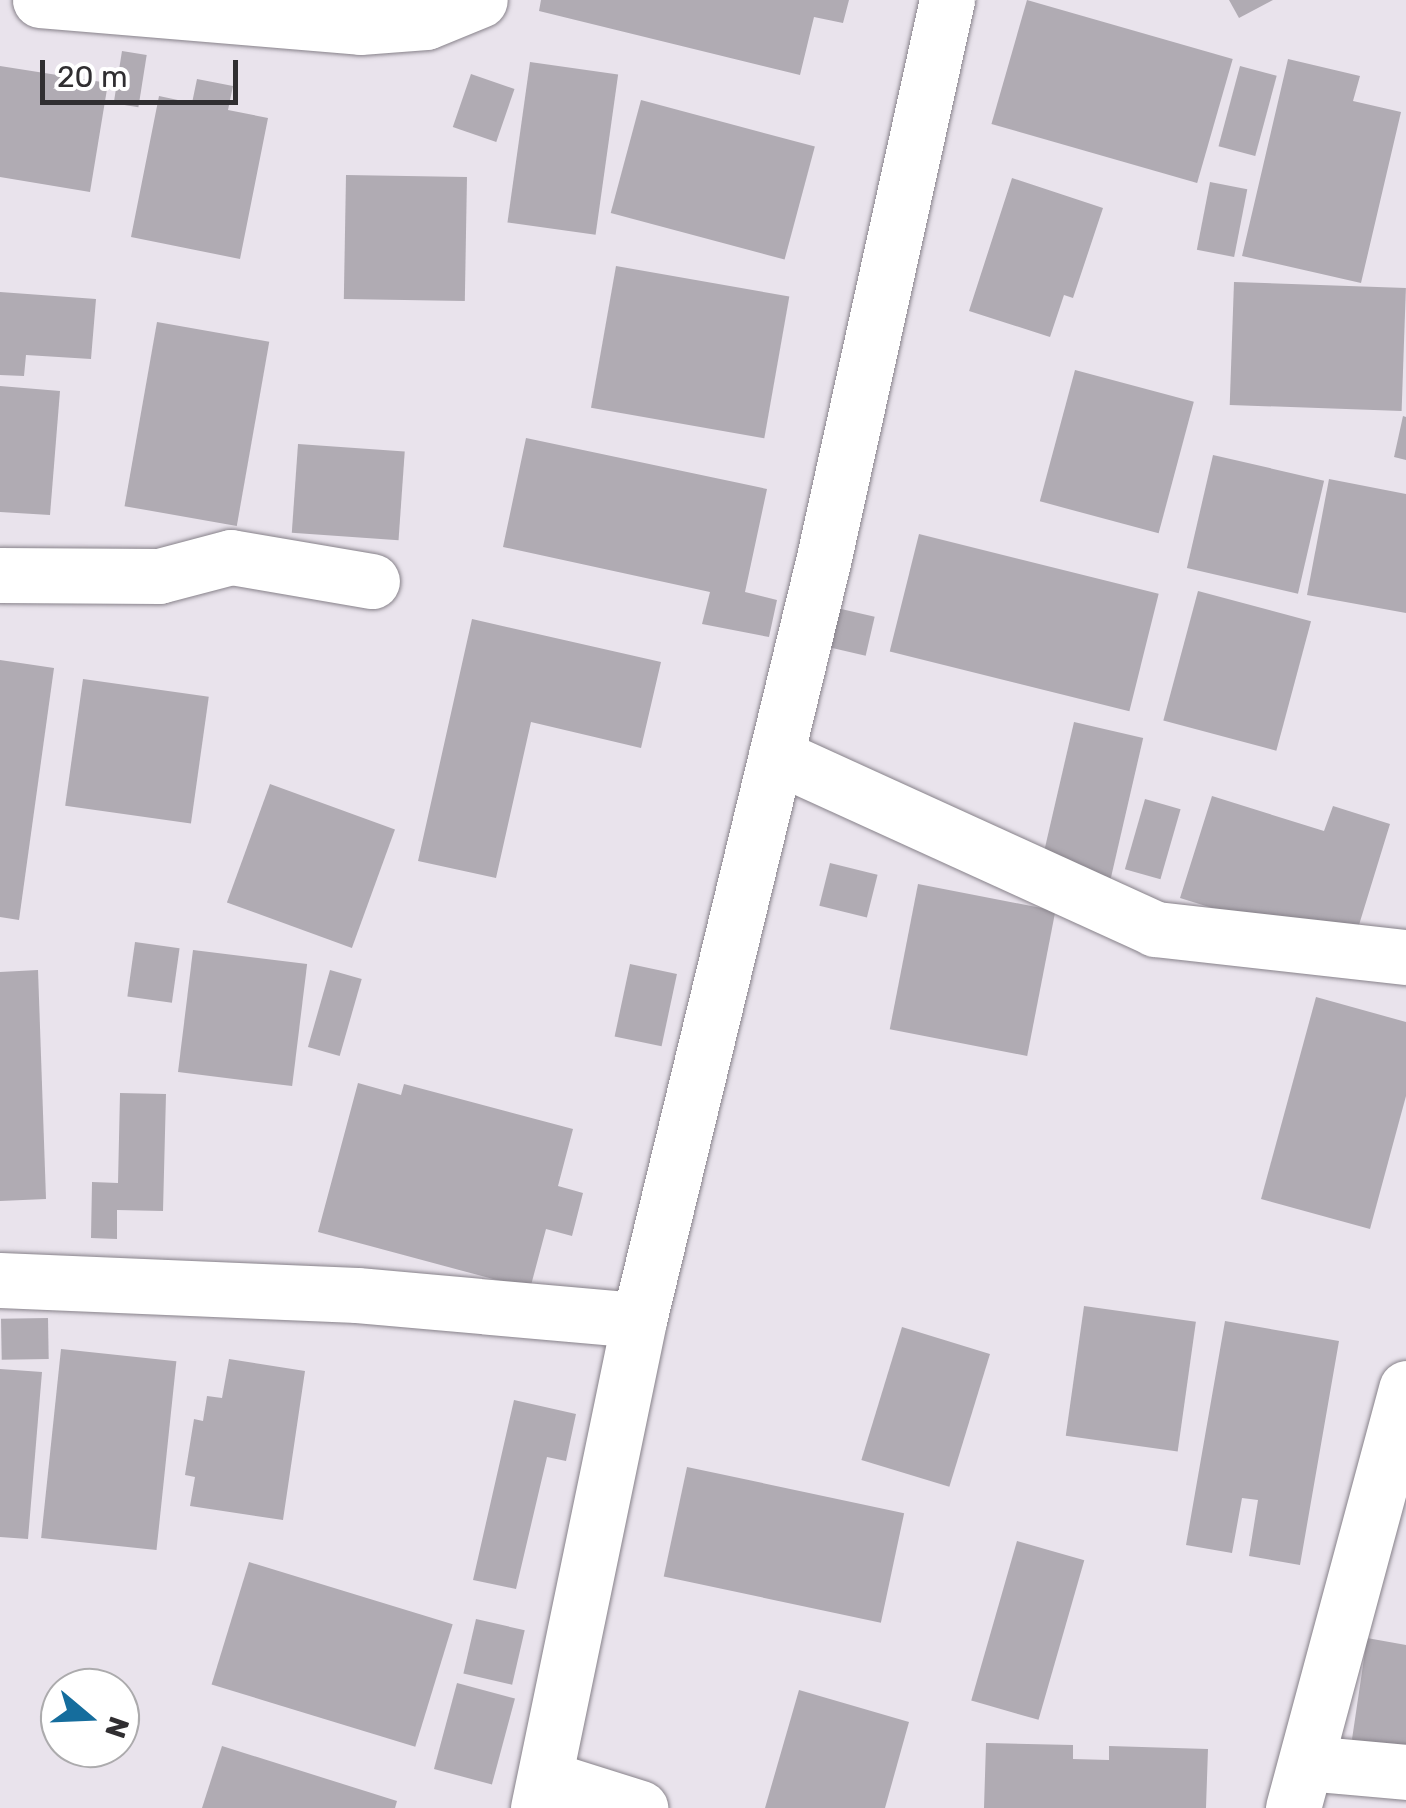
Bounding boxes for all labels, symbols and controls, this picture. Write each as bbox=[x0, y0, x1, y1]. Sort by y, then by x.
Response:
scale bar bbox=[45, 40, 242, 102]
text: 20 m bbox=[57, 59, 128, 95]
north arrow bbox=[40, 1668, 140, 1768]
text: N bbox=[98, 1712, 136, 1742]

